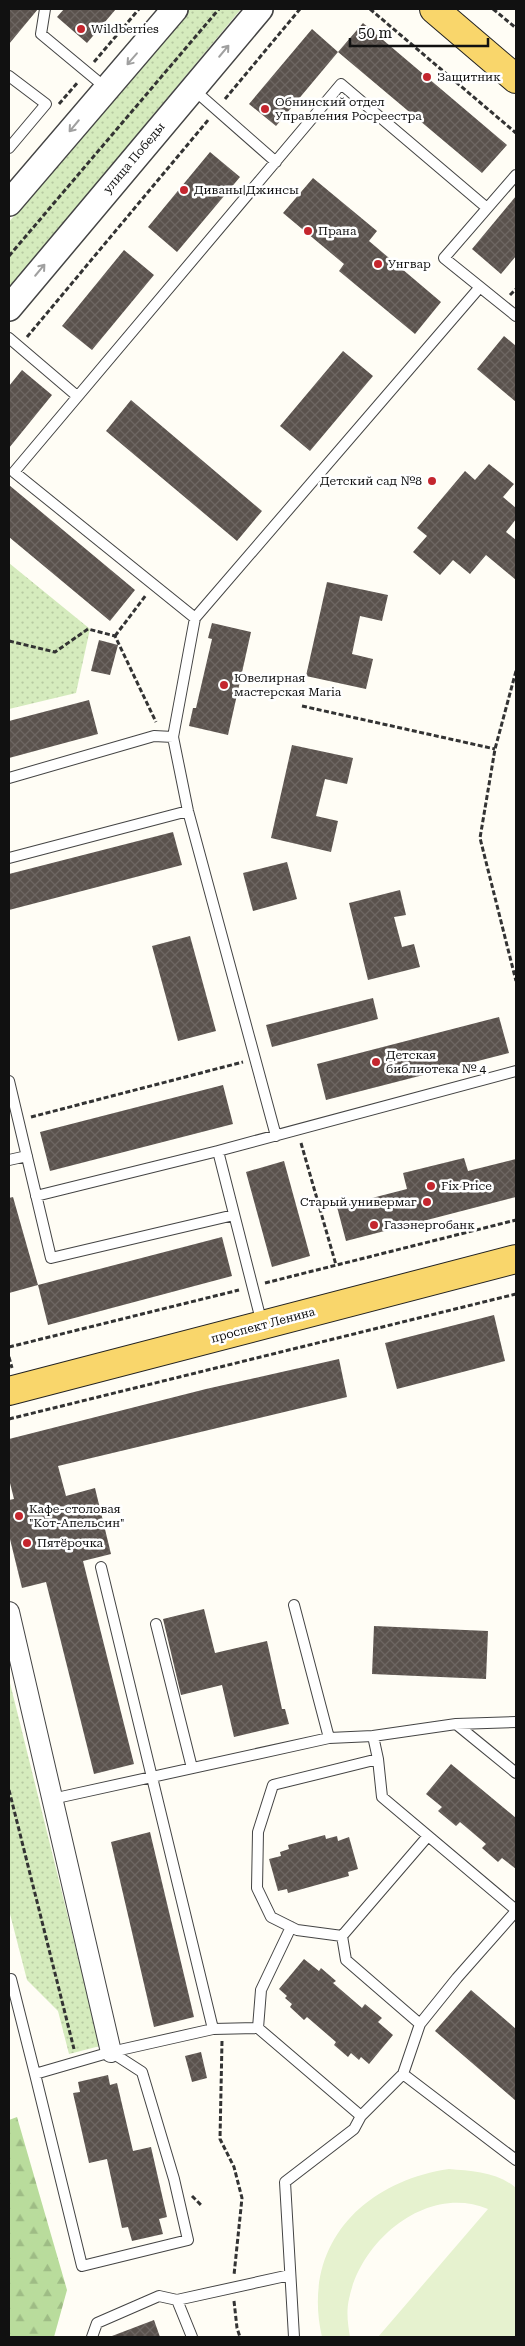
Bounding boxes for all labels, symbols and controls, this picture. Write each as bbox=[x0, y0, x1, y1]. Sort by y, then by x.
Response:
scale bar bbox=[350, 15, 488, 47]
place label: Wildberries bbox=[91, 22, 159, 36]
marker: Wildberries bbox=[75, 23, 87, 35]
text: 50 m bbox=[358, 24, 393, 42]
one-way arrow bbox=[218, 45, 229, 58]
one-way arrow bbox=[126, 52, 137, 65]
place label: Защитник bbox=[437, 70, 501, 84]
marker: Защитник bbox=[421, 71, 433, 83]
place label: Обнинский отдел Управления Росреестра bbox=[275, 95, 422, 123]
marker: Обнинский отдел Управления Росреестра bbox=[259, 103, 271, 115]
one-way arrow bbox=[68, 119, 80, 132]
street label: улица Победы bbox=[100, 120, 168, 196]
place label: Диваны|Джинсы bbox=[194, 183, 299, 197]
marker: Диваны|Джинсы bbox=[178, 184, 190, 196]
place label: Прана bbox=[318, 224, 357, 238]
marker: Прана bbox=[302, 225, 314, 237]
place label: Унгвар bbox=[388, 257, 431, 271]
marker: Унгвар bbox=[372, 258, 384, 270]
one-way arrow bbox=[34, 264, 46, 277]
place label: Детский сад №8 bbox=[320, 474, 422, 488]
marker: Детский сад №8 bbox=[426, 475, 438, 487]
place label: Ювелирная мастерская Maria bbox=[234, 671, 342, 699]
marker: Ювелирная мастерская Maria bbox=[218, 679, 230, 691]
place label: Детская библиотека № 4 bbox=[386, 1048, 487, 1076]
marker: Детская библиотека № 4 bbox=[370, 1056, 382, 1068]
place label: Fix Price bbox=[441, 1179, 492, 1193]
marker: Fix Price bbox=[425, 1180, 437, 1192]
place label: Старый универмаг bbox=[300, 1195, 417, 1209]
marker: Старый универмаг bbox=[421, 1196, 433, 1208]
place label: Газэнергобанк bbox=[384, 1218, 475, 1232]
marker: Газэнергобанк bbox=[368, 1219, 380, 1231]
street label: проспект Ленина bbox=[209, 1304, 317, 1346]
place label: Кафе-столовая "Кот-Апельсин" bbox=[29, 1502, 125, 1530]
marker: Кафе-столовая "Кот-Апельсин" bbox=[13, 1510, 25, 1522]
place label: Пятёрочка bbox=[37, 1536, 104, 1550]
marker: Пятёрочка bbox=[21, 1537, 33, 1549]

